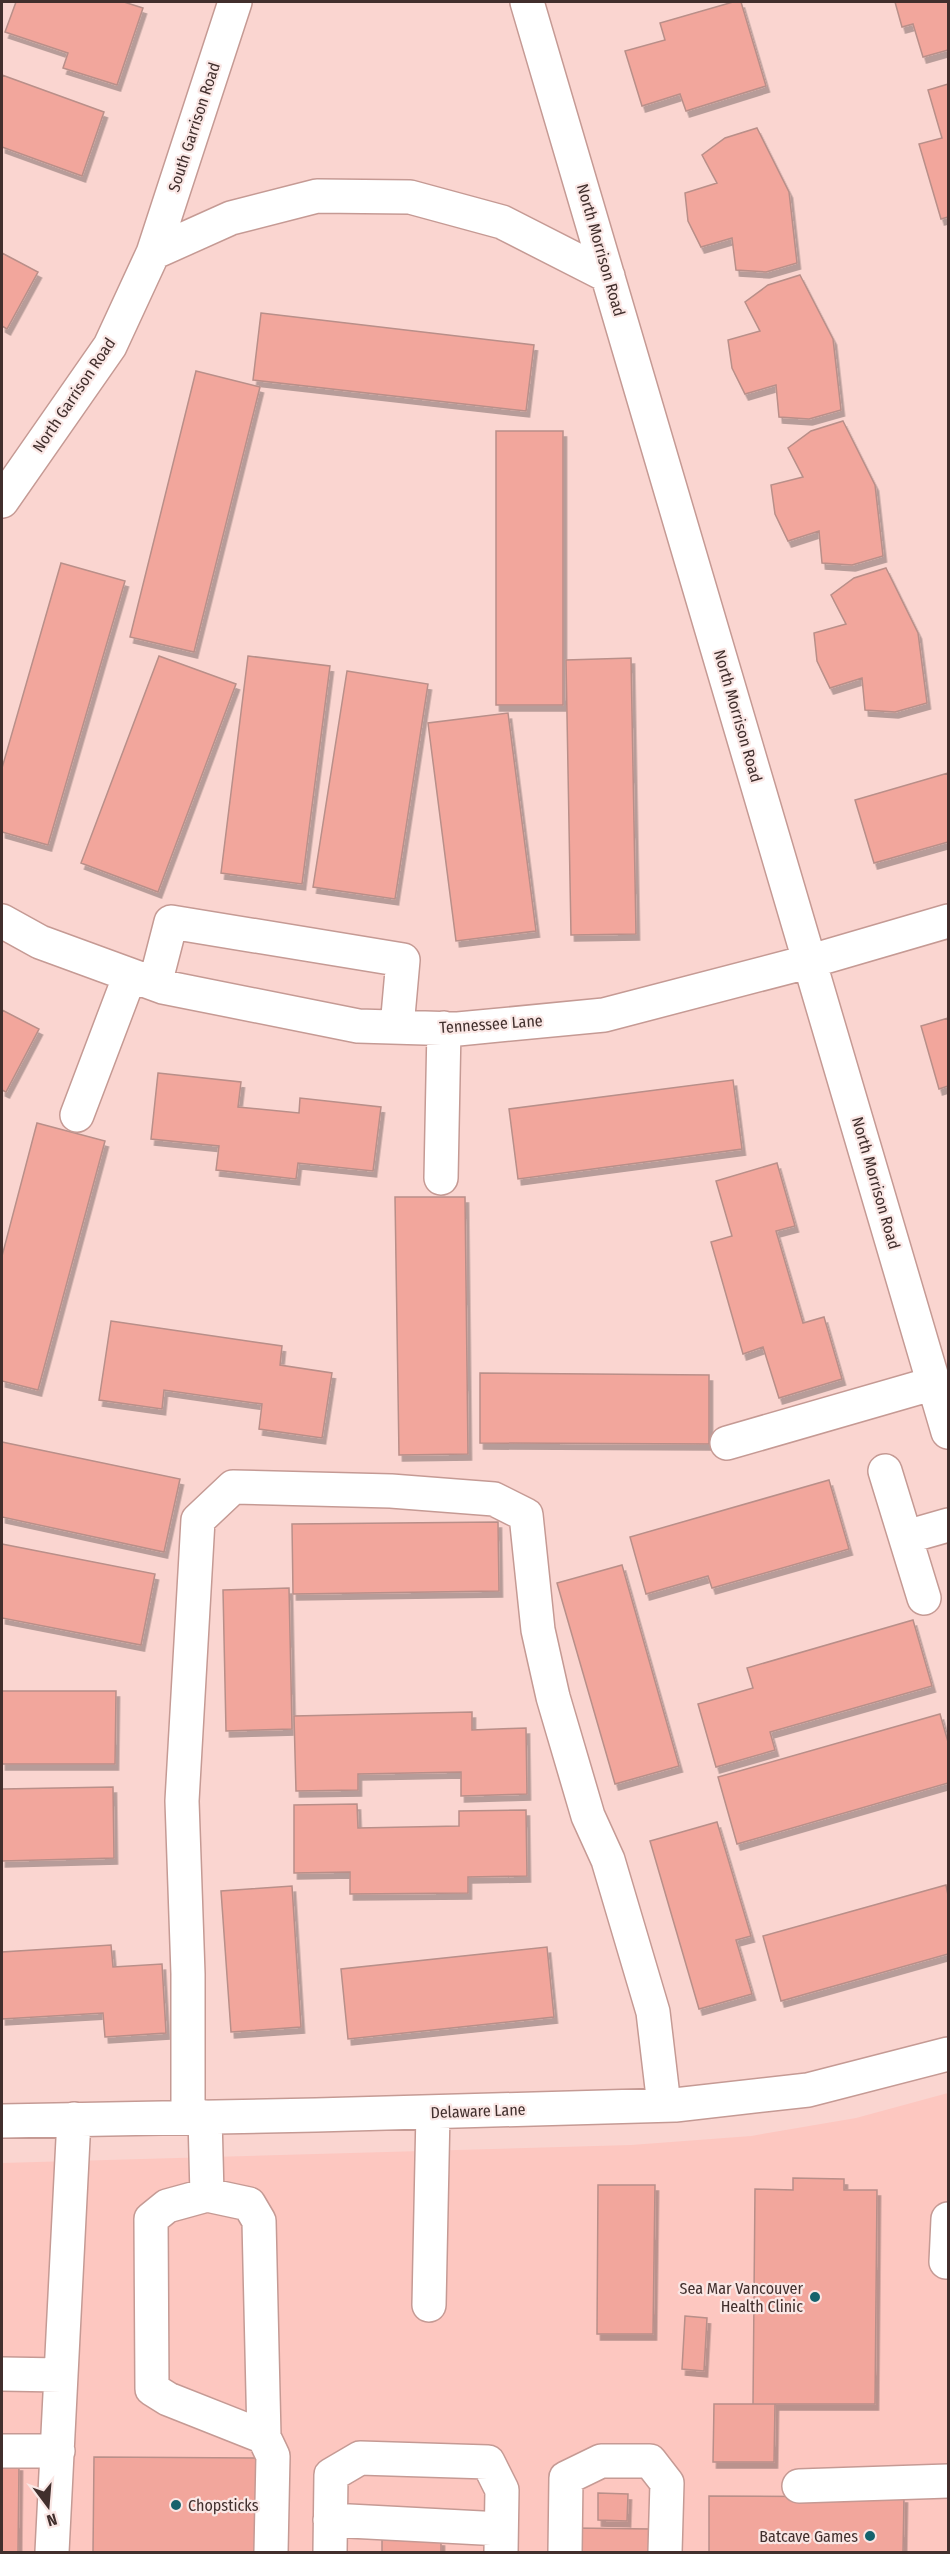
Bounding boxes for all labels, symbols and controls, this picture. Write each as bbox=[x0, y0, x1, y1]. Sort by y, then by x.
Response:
street label: South Garrison Road bbox=[164, 60, 224, 194]
street label: North Morrison Road bbox=[573, 182, 629, 318]
street label: North Garrison Road bbox=[29, 334, 119, 456]
street label: North Morrison Road bbox=[710, 648, 766, 784]
street label: Tennessee Lane bbox=[439, 1011, 543, 1037]
street label: North Morrison Road bbox=[848, 1115, 904, 1251]
street label: Delaware Lane bbox=[430, 2100, 526, 2122]
place label: Sea Mar Vancouver Health Clinic bbox=[679, 2279, 803, 2316]
marker: Sea Mar Vancouver Health Clinic bbox=[808, 2290, 822, 2304]
north arrow bbox=[18, 2476, 78, 2536]
place label: Chopsticks bbox=[188, 2496, 259, 2515]
marker: Chopsticks bbox=[169, 2498, 183, 2512]
text: N bbox=[45, 2509, 59, 2530]
place label: Batcave Games bbox=[759, 2527, 858, 2546]
marker: Batcave Games bbox=[863, 2529, 877, 2543]

